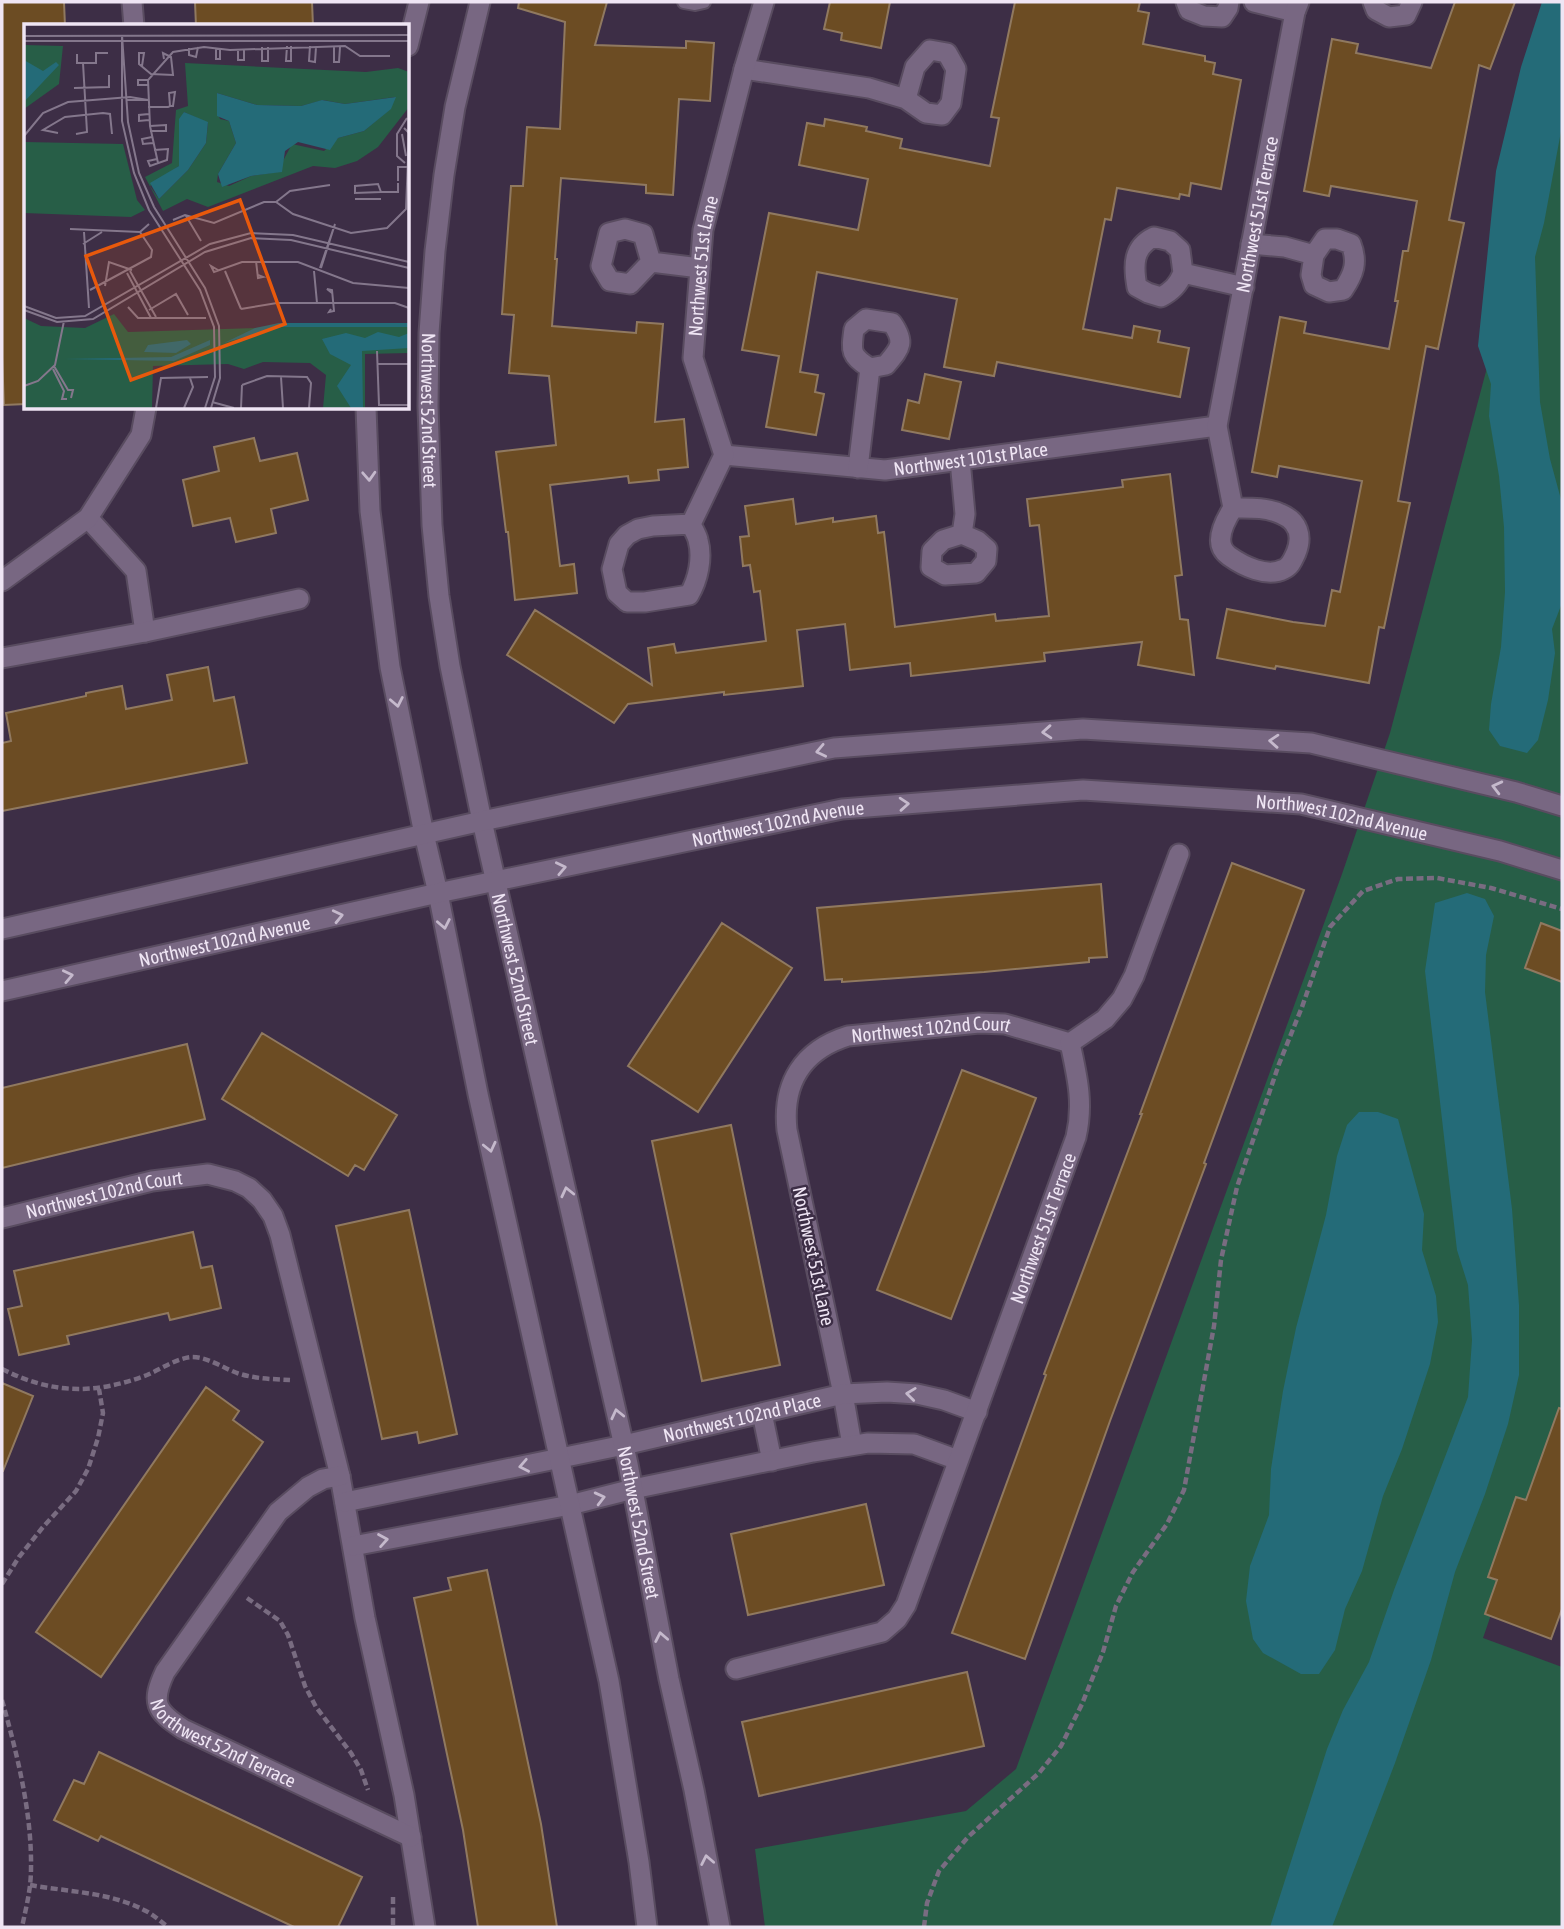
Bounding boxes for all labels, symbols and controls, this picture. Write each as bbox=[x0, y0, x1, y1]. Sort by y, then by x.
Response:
inset map bbox=[24, 24, 410, 410]
street label: Northwest 51st Terrace bbox=[1231, 134, 1282, 295]
street label: Northwest 51st Lane bbox=[684, 193, 722, 337]
street label: Northwest 52nd Street bbox=[417, 333, 442, 488]
street label: Northwest 101st Place bbox=[892, 438, 1049, 480]
one-way arrow bbox=[361, 471, 376, 482]
one-way arrow bbox=[388, 695, 403, 707]
one-way arrow bbox=[1042, 724, 1053, 739]
one-way arrow bbox=[1269, 734, 1280, 749]
one-way arrow bbox=[815, 742, 827, 757]
one-way arrow bbox=[1491, 781, 1503, 795]
street label: Northwest 102nd Avenue bbox=[1255, 790, 1430, 845]
street label: Northwest 102nd Avenue bbox=[690, 796, 865, 851]
one-way arrow bbox=[899, 797, 910, 812]
one-way arrow bbox=[555, 861, 567, 876]
street label: Northwest 52nd Street bbox=[488, 891, 544, 1047]
one-way arrow bbox=[332, 910, 344, 924]
street label: Northwest 102nd Avenue bbox=[137, 911, 312, 971]
one-way arrow bbox=[436, 918, 451, 930]
one-way arrow bbox=[62, 970, 74, 984]
street label: Northwest 102nd Court bbox=[850, 1012, 1014, 1047]
one-way arrow bbox=[482, 1141, 496, 1153]
street label: Northwest 51st Terrace bbox=[1005, 1150, 1080, 1307]
street label: Northwest 102nd Court bbox=[24, 1166, 184, 1223]
street label: Northwest 51st Lane bbox=[789, 1185, 839, 1327]
one-way arrow bbox=[560, 1186, 575, 1198]
one-way arrow bbox=[905, 1387, 916, 1402]
street label: Northwest 102nd Place bbox=[661, 1388, 823, 1447]
one-way arrow bbox=[611, 1408, 625, 1420]
street label: Northwest 52nd Street bbox=[613, 1444, 665, 1601]
one-way arrow bbox=[518, 1458, 530, 1473]
one-way arrow bbox=[594, 1491, 606, 1506]
one-way arrow bbox=[377, 1534, 389, 1549]
one-way arrow bbox=[655, 1631, 670, 1643]
street label: Northwest 52nd Terrace bbox=[146, 1696, 300, 1792]
one-way arrow bbox=[700, 1854, 715, 1866]

